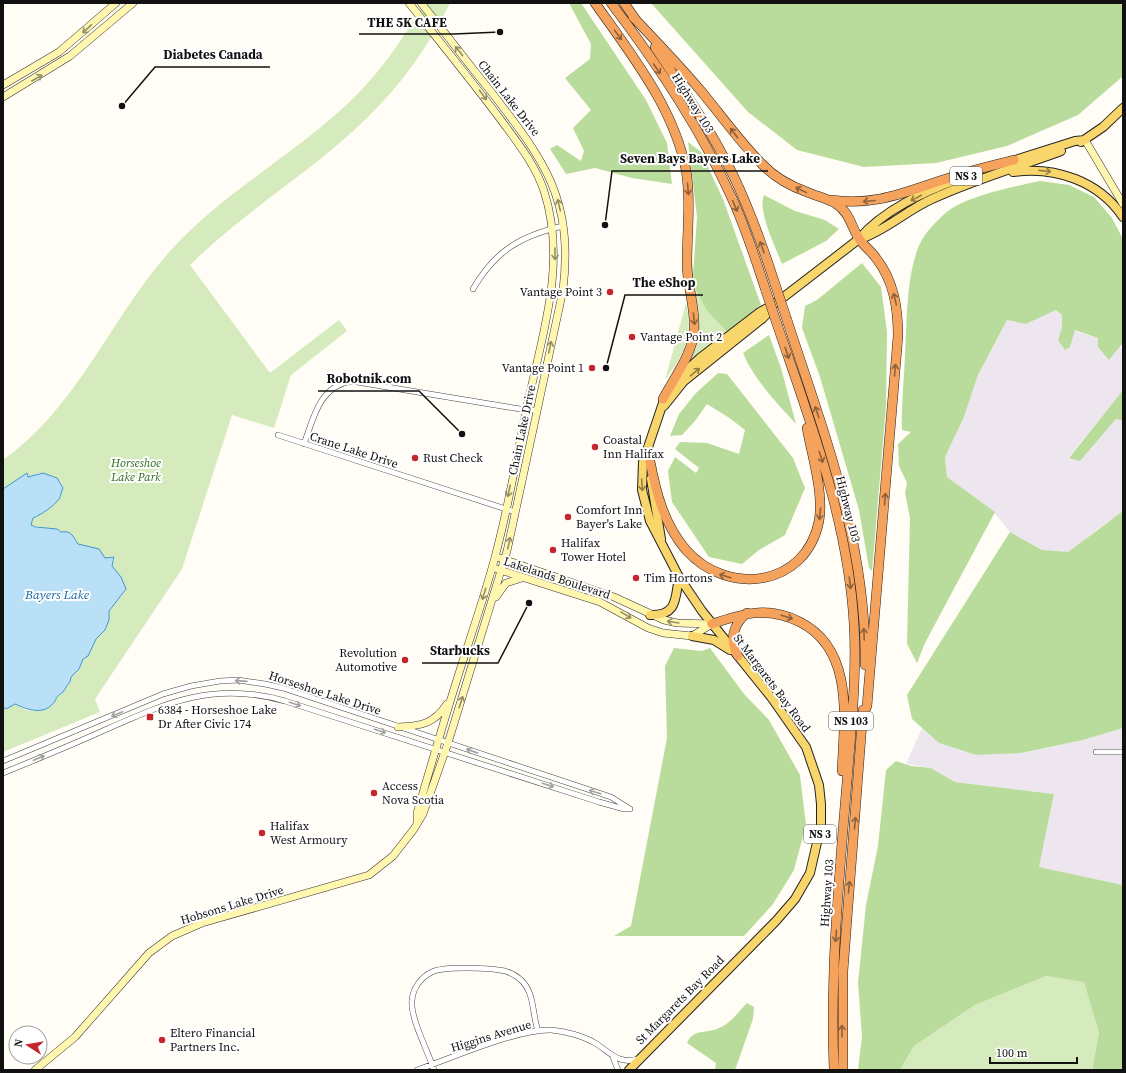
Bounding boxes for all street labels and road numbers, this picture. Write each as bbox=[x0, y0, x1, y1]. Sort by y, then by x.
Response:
street label: Chain Lake Drive bbox=[474, 57, 544, 139]
street label: Highway 103 bbox=[668, 70, 718, 136]
road number: NS 3 bbox=[950, 167, 982, 185]
street label: Chain Lake Drive bbox=[505, 383, 539, 477]
street label: Crane Lake Drive bbox=[308, 428, 400, 472]
street label: Highway 103 bbox=[832, 474, 864, 544]
street label: Lakelands Boulevard bbox=[502, 553, 613, 603]
street label: St Margarets Bay Road bbox=[730, 631, 814, 735]
street label: Horseshoe Lake Drive bbox=[267, 667, 383, 719]
road number: NS 103 bbox=[829, 712, 873, 730]
road number: NS 3 bbox=[804, 825, 836, 843]
street label: Highway 103 bbox=[817, 859, 837, 927]
street label: Hobsons Lake Drive bbox=[178, 882, 286, 928]
street label: St Margarets Bay Road bbox=[632, 952, 728, 1048]
street label: Higgins Avenue bbox=[449, 1016, 533, 1056]

